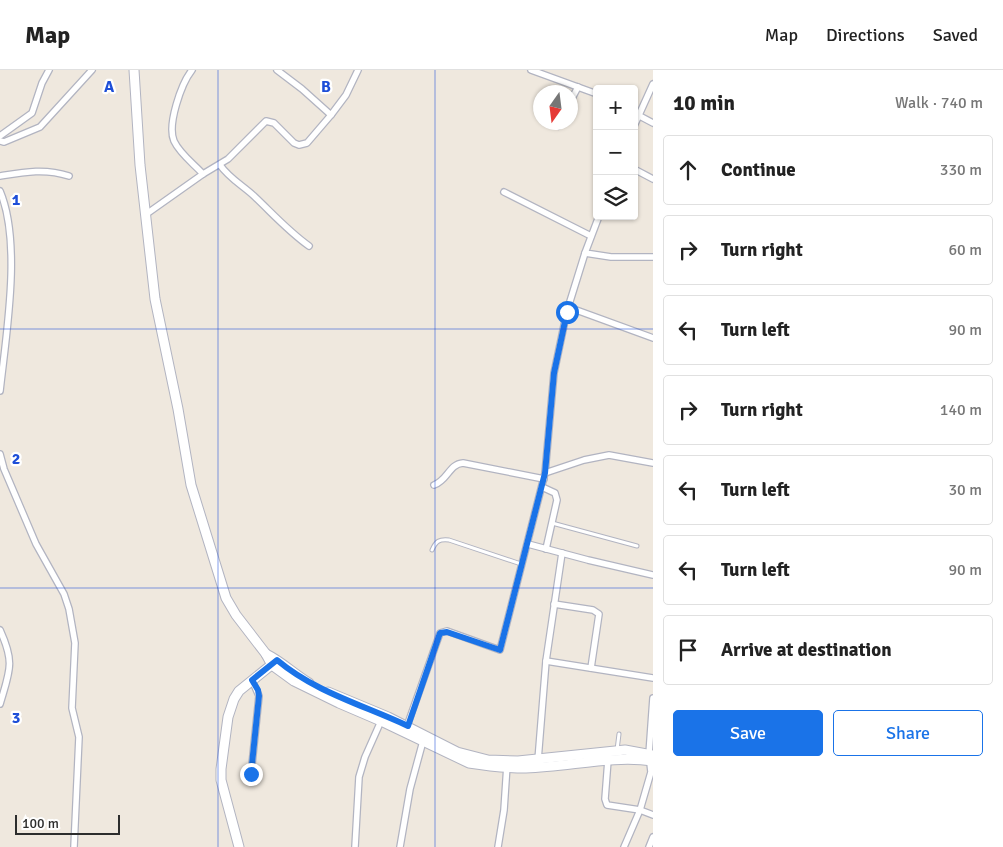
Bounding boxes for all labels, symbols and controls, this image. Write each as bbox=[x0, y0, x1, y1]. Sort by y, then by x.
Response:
text: Map bbox=[25, 20, 70, 50]
text: Map bbox=[765, 24, 798, 46]
text: Directions bbox=[826, 24, 905, 46]
text: Saved bbox=[933, 24, 978, 46]
text: A bbox=[104, 77, 115, 97]
text: B bbox=[321, 77, 331, 97]
north arrow bbox=[533, 85, 578, 130]
map controls bbox=[593, 85, 638, 220]
button: + bbox=[593, 85, 638, 130]
text: 10 min bbox=[673, 90, 735, 116]
text: Walk · 740 m bbox=[895, 93, 983, 113]
button: − bbox=[593, 130, 638, 175]
icon: ahead bbox=[674, 156, 702, 184]
text: Continue bbox=[721, 158, 796, 182]
text: 330 m bbox=[940, 160, 982, 180]
button: layers bbox=[593, 175, 638, 220]
text: 1 bbox=[12, 190, 21, 210]
icon: right bbox=[674, 236, 702, 264]
text: Turn right bbox=[721, 238, 803, 262]
text: 60 m bbox=[948, 240, 982, 260]
route start bbox=[556, 301, 579, 324]
icon: left bbox=[674, 316, 702, 344]
text: Turn left bbox=[721, 318, 790, 342]
text: 90 m bbox=[948, 320, 982, 340]
icon: right bbox=[674, 396, 702, 424]
text: Turn right bbox=[721, 398, 803, 422]
text: 140 m bbox=[940, 400, 982, 420]
text: 2 bbox=[12, 449, 20, 469]
icon: left bbox=[674, 476, 702, 504]
text: Turn left bbox=[721, 478, 790, 502]
text: 30 m bbox=[948, 480, 982, 500]
icon: left bbox=[674, 556, 702, 584]
text: Turn left bbox=[721, 558, 790, 582]
text: 90 m bbox=[948, 560, 982, 580]
icon: arrive bbox=[674, 636, 702, 664]
text: Arrive at destination bbox=[721, 638, 892, 662]
text: 3 bbox=[12, 708, 20, 728]
button: Save bbox=[673, 710, 823, 756]
button: Share bbox=[833, 710, 983, 756]
route end bbox=[240, 763, 263, 786]
scale bar bbox=[15, 812, 120, 835]
text: 100 m bbox=[22, 815, 59, 832]

